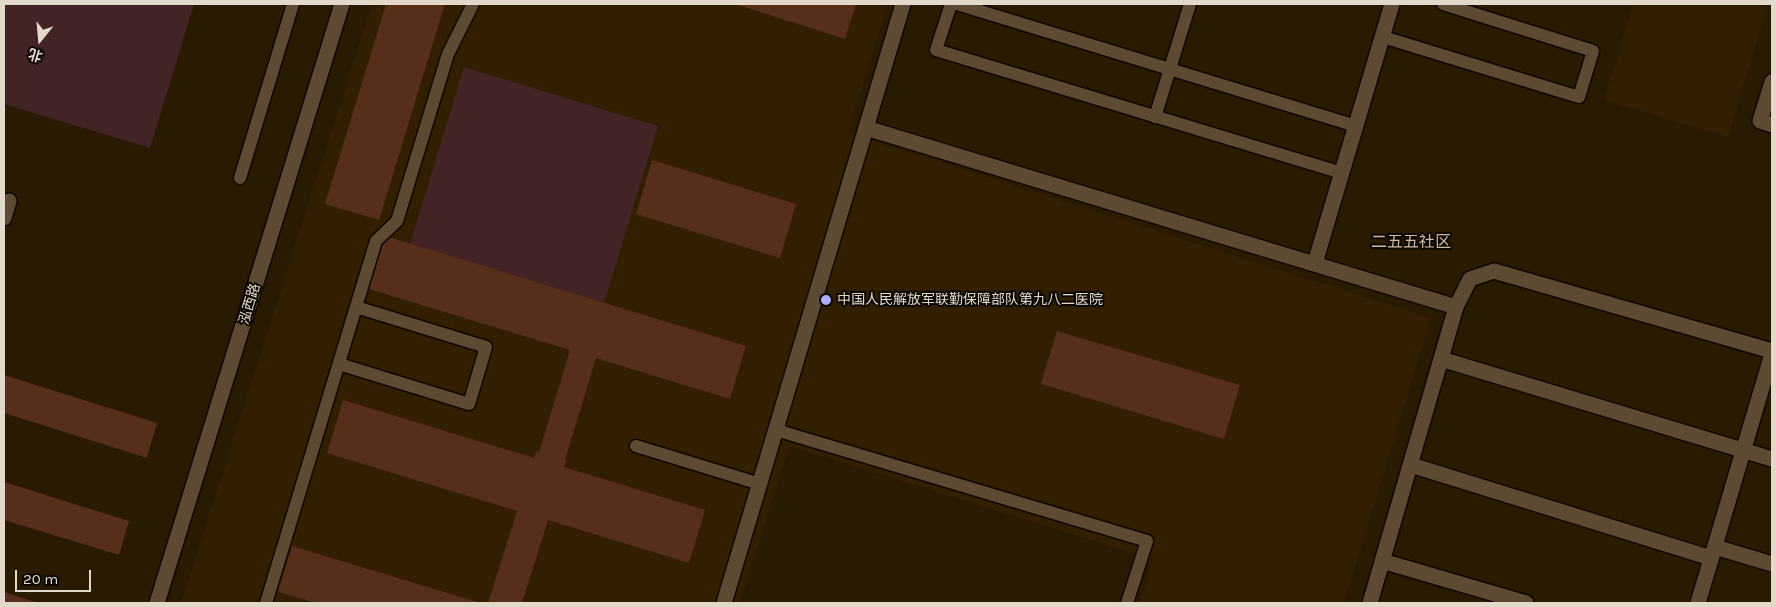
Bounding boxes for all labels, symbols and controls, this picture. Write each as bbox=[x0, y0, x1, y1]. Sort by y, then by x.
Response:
north arrow bbox=[15, 15, 65, 65]
text: 北 bbox=[26, 45, 45, 65]
district label: 二五五社区 bbox=[1371, 232, 1451, 252]
street label: 泓西路 bbox=[236, 281, 264, 327]
place label: 中国人民解放军联勤保障部队第九八二医院 bbox=[837, 292, 1103, 308]
marker: 中国人民解放军联勤保障部队第九八二医院 bbox=[819, 293, 833, 307]
scale bar bbox=[18, 560, 94, 592]
text: 20 m bbox=[23, 570, 58, 588]

